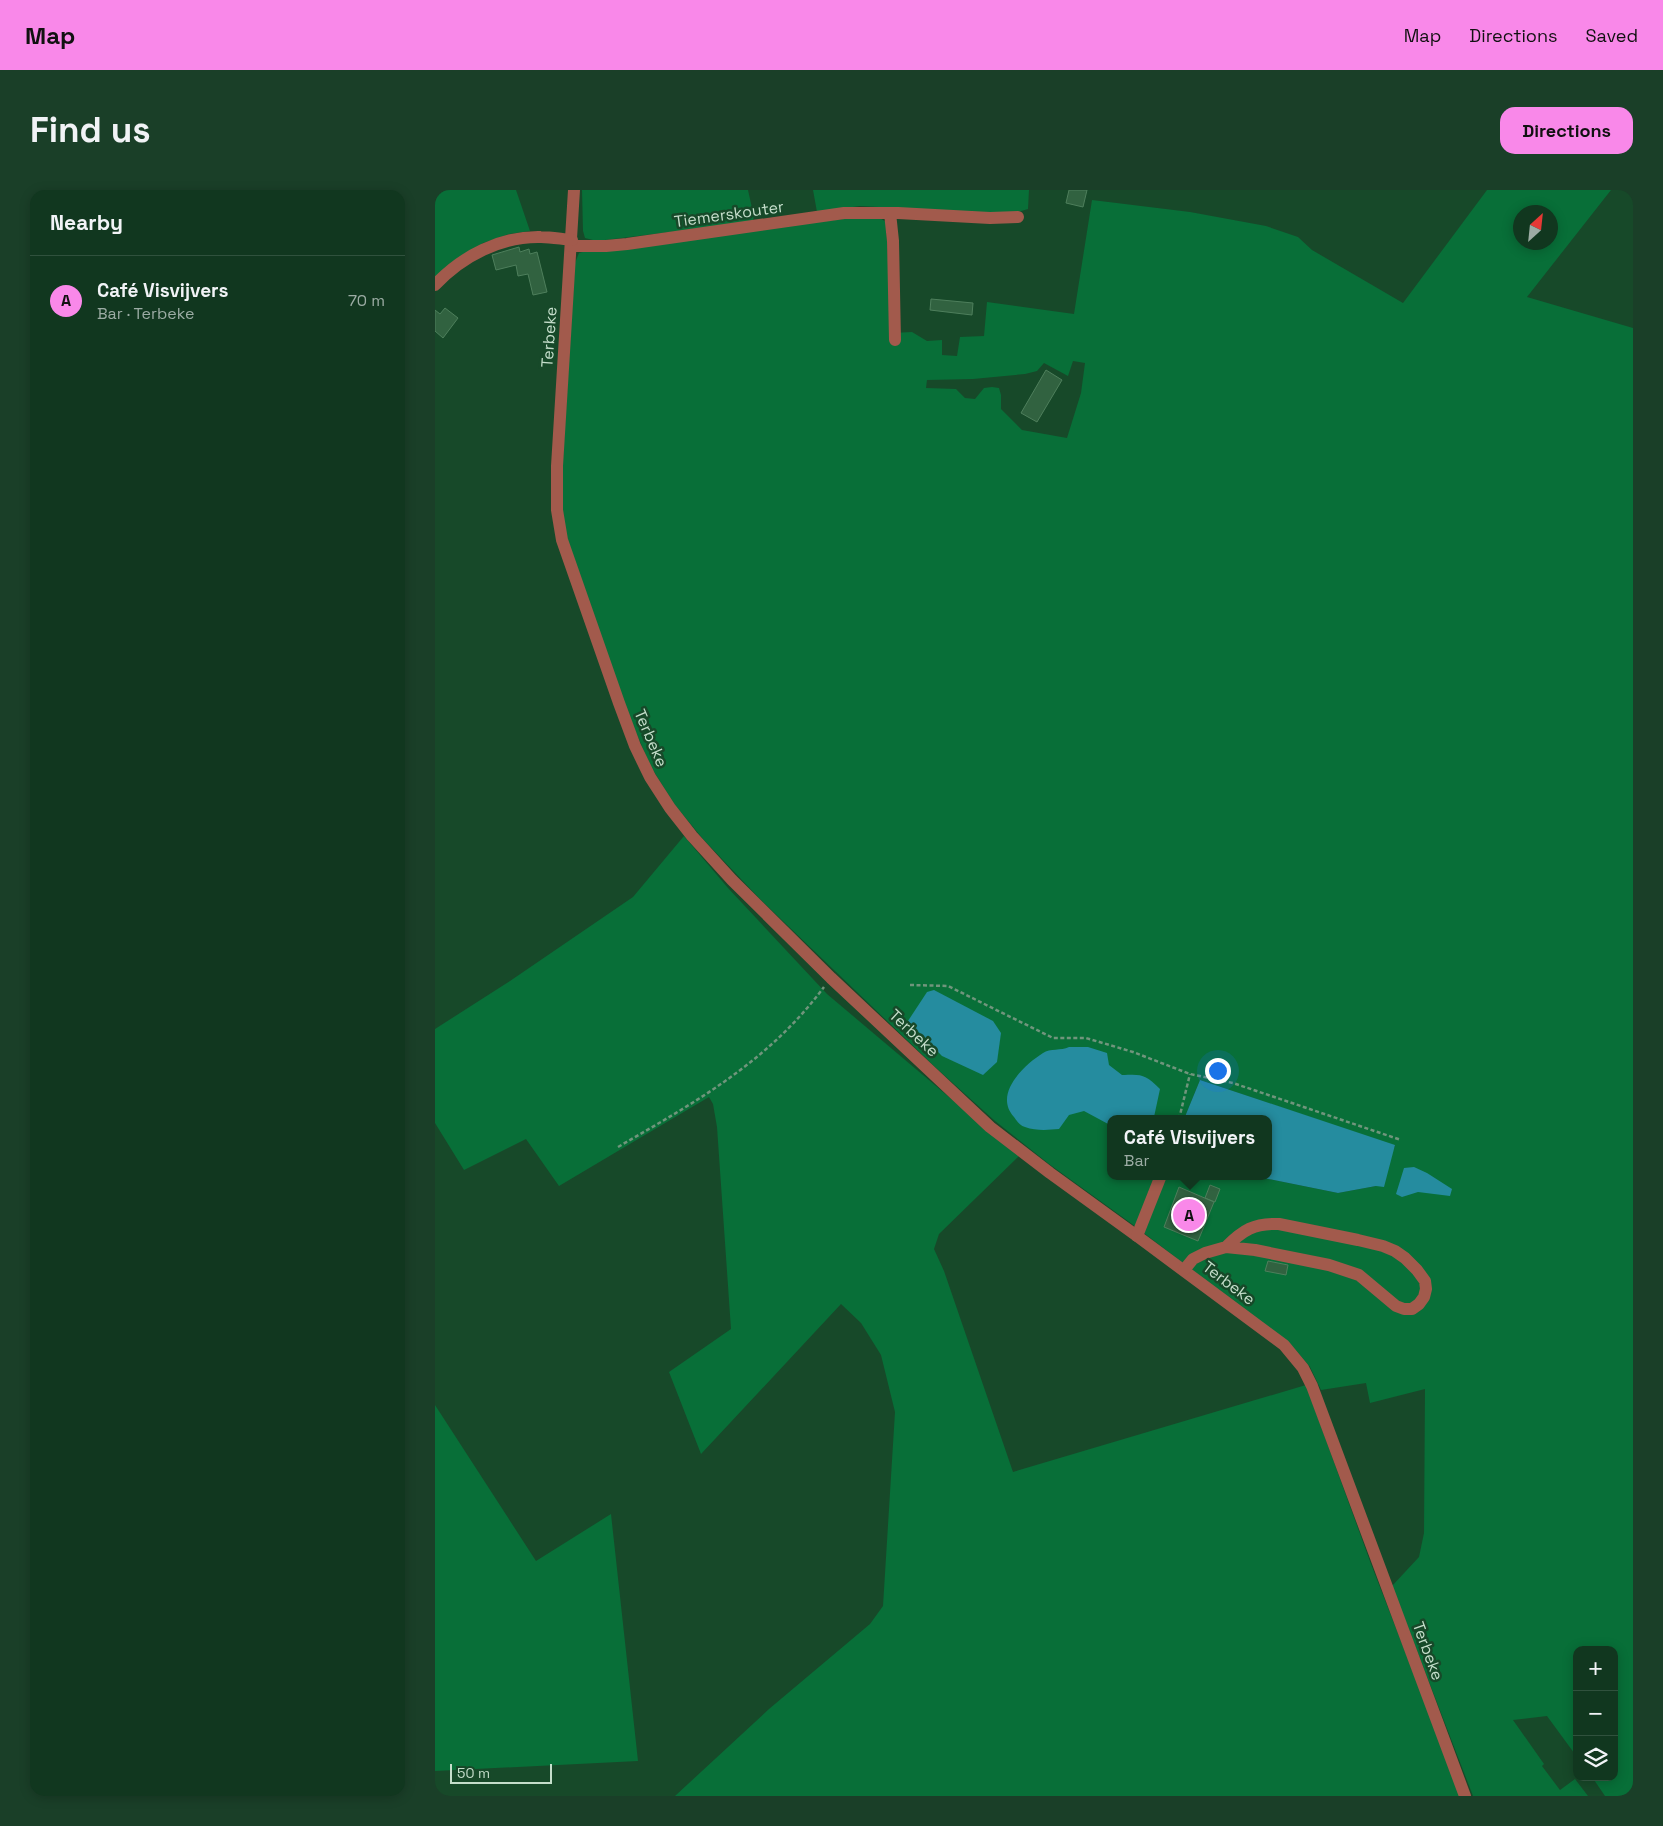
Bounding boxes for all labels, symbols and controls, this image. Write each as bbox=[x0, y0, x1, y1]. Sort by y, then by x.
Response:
text: Map bbox=[25, 20, 75, 51]
text: Map bbox=[1404, 24, 1441, 47]
text: Directions bbox=[1469, 24, 1558, 47]
text: Saved bbox=[1586, 24, 1638, 47]
button: Directions bbox=[1500, 107, 1633, 154]
text: Find us bbox=[30, 108, 151, 152]
street label: Tiemerskouter bbox=[673, 196, 785, 232]
north arrow bbox=[1513, 205, 1558, 250]
text: Nearby bbox=[50, 209, 123, 236]
text: Café Visvijvers bbox=[97, 278, 228, 303]
text: A bbox=[61, 290, 71, 311]
text: 70 m bbox=[348, 290, 385, 311]
text: Bar · Terbeke bbox=[97, 303, 194, 324]
street label: Terbeke bbox=[536, 306, 562, 368]
street label: Terbeke bbox=[629, 706, 673, 770]
street label: Terbeke bbox=[885, 1005, 943, 1061]
your location bbox=[1205, 1058, 1231, 1084]
popup bbox=[1107, 1115, 1272, 1180]
text: Café Visvijvers bbox=[1124, 1125, 1255, 1150]
text: Bar bbox=[1124, 1150, 1150, 1171]
pin: A bbox=[1173, 1196, 1205, 1234]
street label: Terbeke bbox=[1198, 1256, 1260, 1310]
street label: Terbeke bbox=[1408, 1619, 1448, 1683]
map controls bbox=[1573, 1646, 1618, 1781]
button: + bbox=[1573, 1646, 1618, 1691]
button: − bbox=[1573, 1691, 1618, 1736]
button: layers bbox=[1573, 1736, 1618, 1781]
scale bar bbox=[450, 1761, 553, 1784]
text: 50 m bbox=[457, 1764, 490, 1782]

